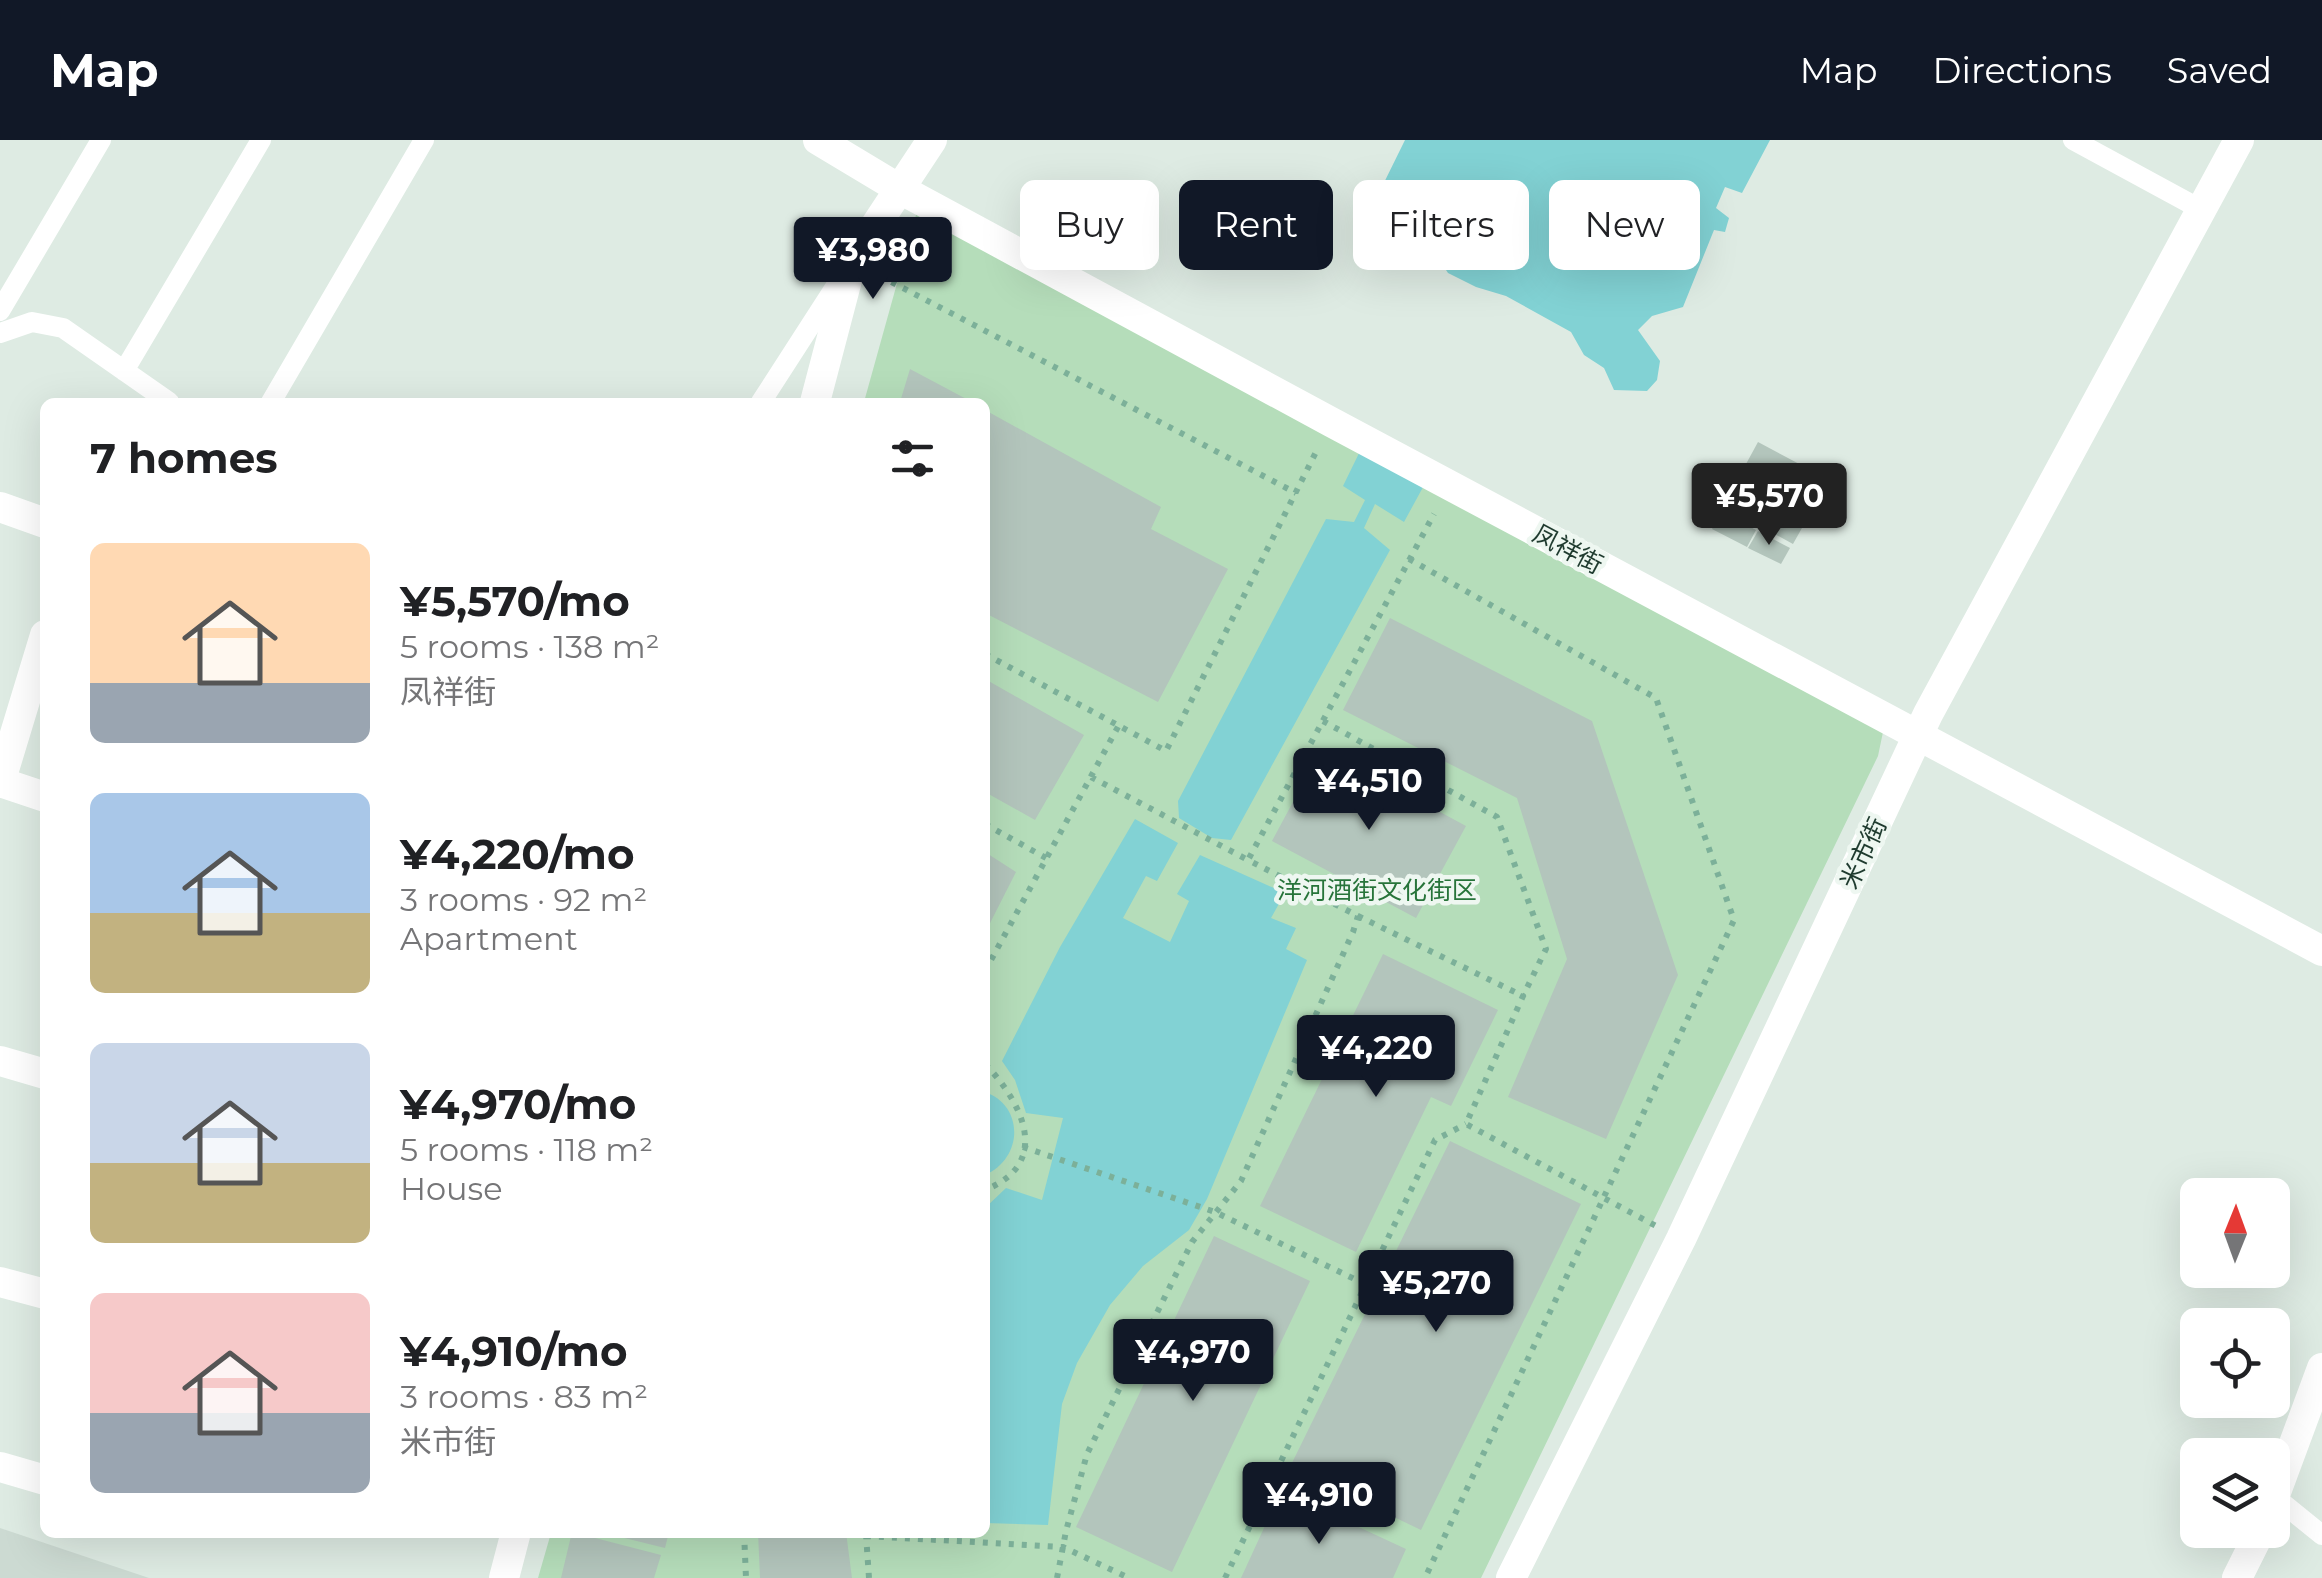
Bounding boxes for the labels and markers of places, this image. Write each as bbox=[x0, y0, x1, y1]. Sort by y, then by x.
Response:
pin: ¥3,980 bbox=[792, 217, 954, 302]
pin: ¥5,570 bbox=[1688, 463, 1850, 548]
pin: ¥4,510 bbox=[1288, 748, 1450, 833]
pin: ¥4,220 bbox=[1295, 1015, 1457, 1100]
pin: ¥5,270 bbox=[1355, 1250, 1517, 1335]
pin: ¥4,970 bbox=[1112, 1319, 1274, 1404]
pin: ¥4,910 bbox=[1238, 1462, 1400, 1547]

